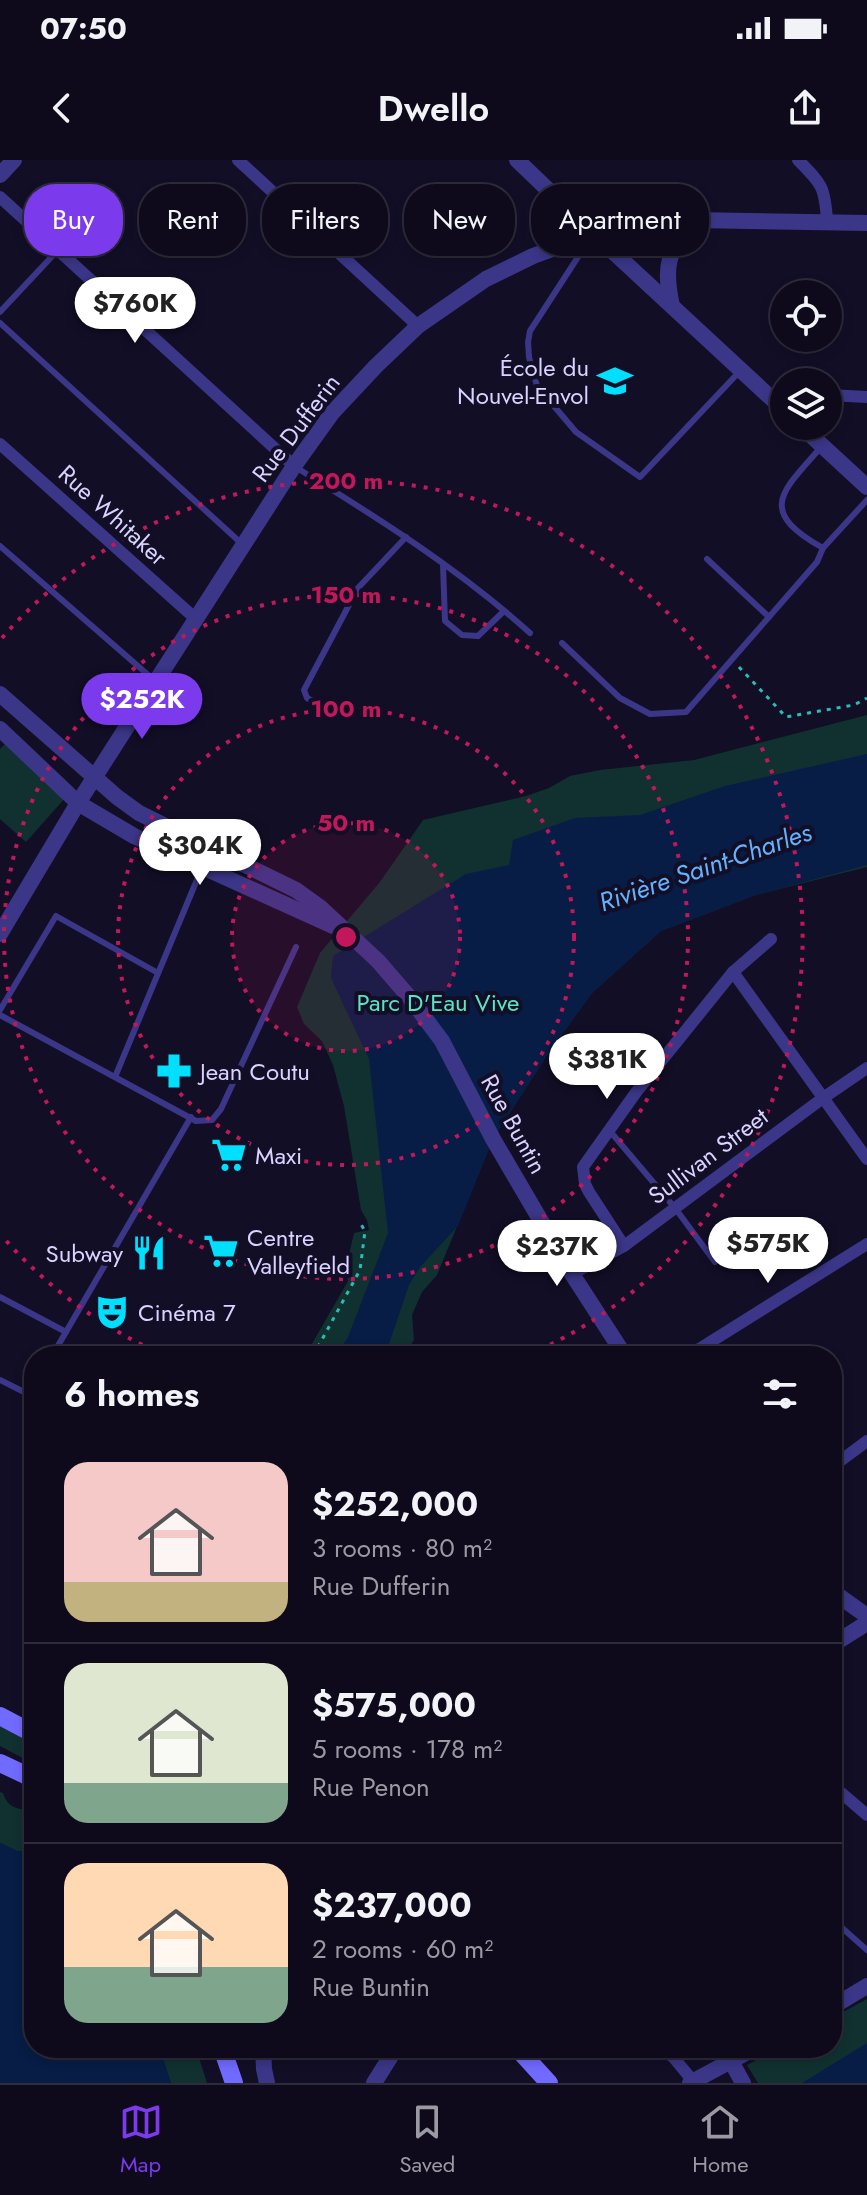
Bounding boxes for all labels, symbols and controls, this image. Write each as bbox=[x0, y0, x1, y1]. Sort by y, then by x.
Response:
text: 07:50 bbox=[40, 7, 127, 50]
text: Dwello bbox=[378, 82, 489, 134]
icon: back bbox=[40, 86, 84, 130]
icon: share bbox=[783, 86, 827, 130]
chip: Buy bbox=[24, 184, 123, 256]
chip: Rent bbox=[139, 184, 246, 256]
chip: Filters bbox=[262, 184, 388, 256]
chip: New bbox=[404, 184, 515, 256]
chip: Apartment bbox=[531, 184, 709, 256]
pin: $760K bbox=[79, 277, 191, 345]
map controls bbox=[770, 280, 842, 440]
button: locate bbox=[770, 280, 842, 352]
text: $760K bbox=[93, 284, 177, 322]
place label: École du Nouvel-Envol bbox=[457, 350, 589, 413]
school or university icon: École du Nouvel-Envol bbox=[596, 362, 634, 400]
street label: Rue Dufferin bbox=[244, 366, 348, 490]
button: layers bbox=[770, 368, 842, 440]
street label: Rue Whitaker bbox=[51, 456, 176, 574]
text: 200 m bbox=[309, 463, 383, 498]
text: 150 m bbox=[311, 577, 381, 612]
pin: $252K bbox=[86, 673, 198, 741]
text: $252K bbox=[99, 680, 185, 718]
text: 100 m bbox=[311, 691, 381, 726]
text: 50 m bbox=[317, 805, 375, 840]
water label: Rivière Saint-Charles bbox=[594, 813, 817, 921]
pin: $304K bbox=[144, 819, 256, 887]
text: $304K bbox=[157, 826, 243, 864]
centre of rings bbox=[332, 923, 360, 951]
park label: Parc D'Eau Vive bbox=[357, 985, 519, 1020]
pin: $381K bbox=[551, 1033, 663, 1101]
text: $381K bbox=[567, 1040, 647, 1078]
pharmacy icon: Jean Coutu bbox=[155, 1052, 193, 1090]
place label: Jean Coutu bbox=[197, 1054, 310, 1089]
street label: Rue Buntin bbox=[472, 1068, 556, 1180]
street label: Sullivan Street bbox=[641, 1099, 776, 1213]
supermarket icon: Maxi bbox=[210, 1136, 248, 1174]
place label: Maxi bbox=[255, 1138, 302, 1173]
pin: $575K bbox=[712, 1217, 824, 1285]
place label: Centre Valleyfield bbox=[247, 1220, 350, 1283]
pin: $237K bbox=[501, 1220, 613, 1288]
text: $575K bbox=[726, 1224, 810, 1262]
text: $237K bbox=[516, 1227, 598, 1265]
supermarket icon: Centre Valleyfield bbox=[202, 1232, 240, 1270]
restaurant icon: Subway bbox=[130, 1234, 168, 1272]
place label: Subway bbox=[46, 1236, 123, 1271]
theatre icon: Cinéma 7 bbox=[93, 1293, 131, 1331]
place label: Cinéma 7 bbox=[138, 1295, 236, 1330]
text: 6 homes bbox=[64, 1370, 199, 1419]
icon: filters bbox=[758, 1372, 802, 1416]
text: $252,000 bbox=[312, 1480, 478, 1529]
icon: home bbox=[128, 1494, 224, 1590]
text: 3 rooms · 80 m² bbox=[312, 1529, 492, 1567]
text: Rue Dufferin bbox=[312, 1567, 450, 1605]
text: $575,000 bbox=[312, 1681, 476, 1730]
icon: home bbox=[128, 1695, 224, 1791]
text: 5 rooms · 178 m² bbox=[312, 1730, 502, 1768]
text: Rue Penon bbox=[312, 1768, 430, 1806]
text: $237,000 bbox=[312, 1881, 472, 1930]
icon: home bbox=[128, 1895, 224, 1991]
text: 2 rooms · 60 m² bbox=[312, 1930, 493, 1968]
text: Rue Buntin bbox=[312, 1968, 430, 2006]
tab: Map bbox=[119, 2100, 163, 2180]
tab: Saved bbox=[400, 2100, 455, 2180]
tab: Home bbox=[692, 2100, 748, 2180]

